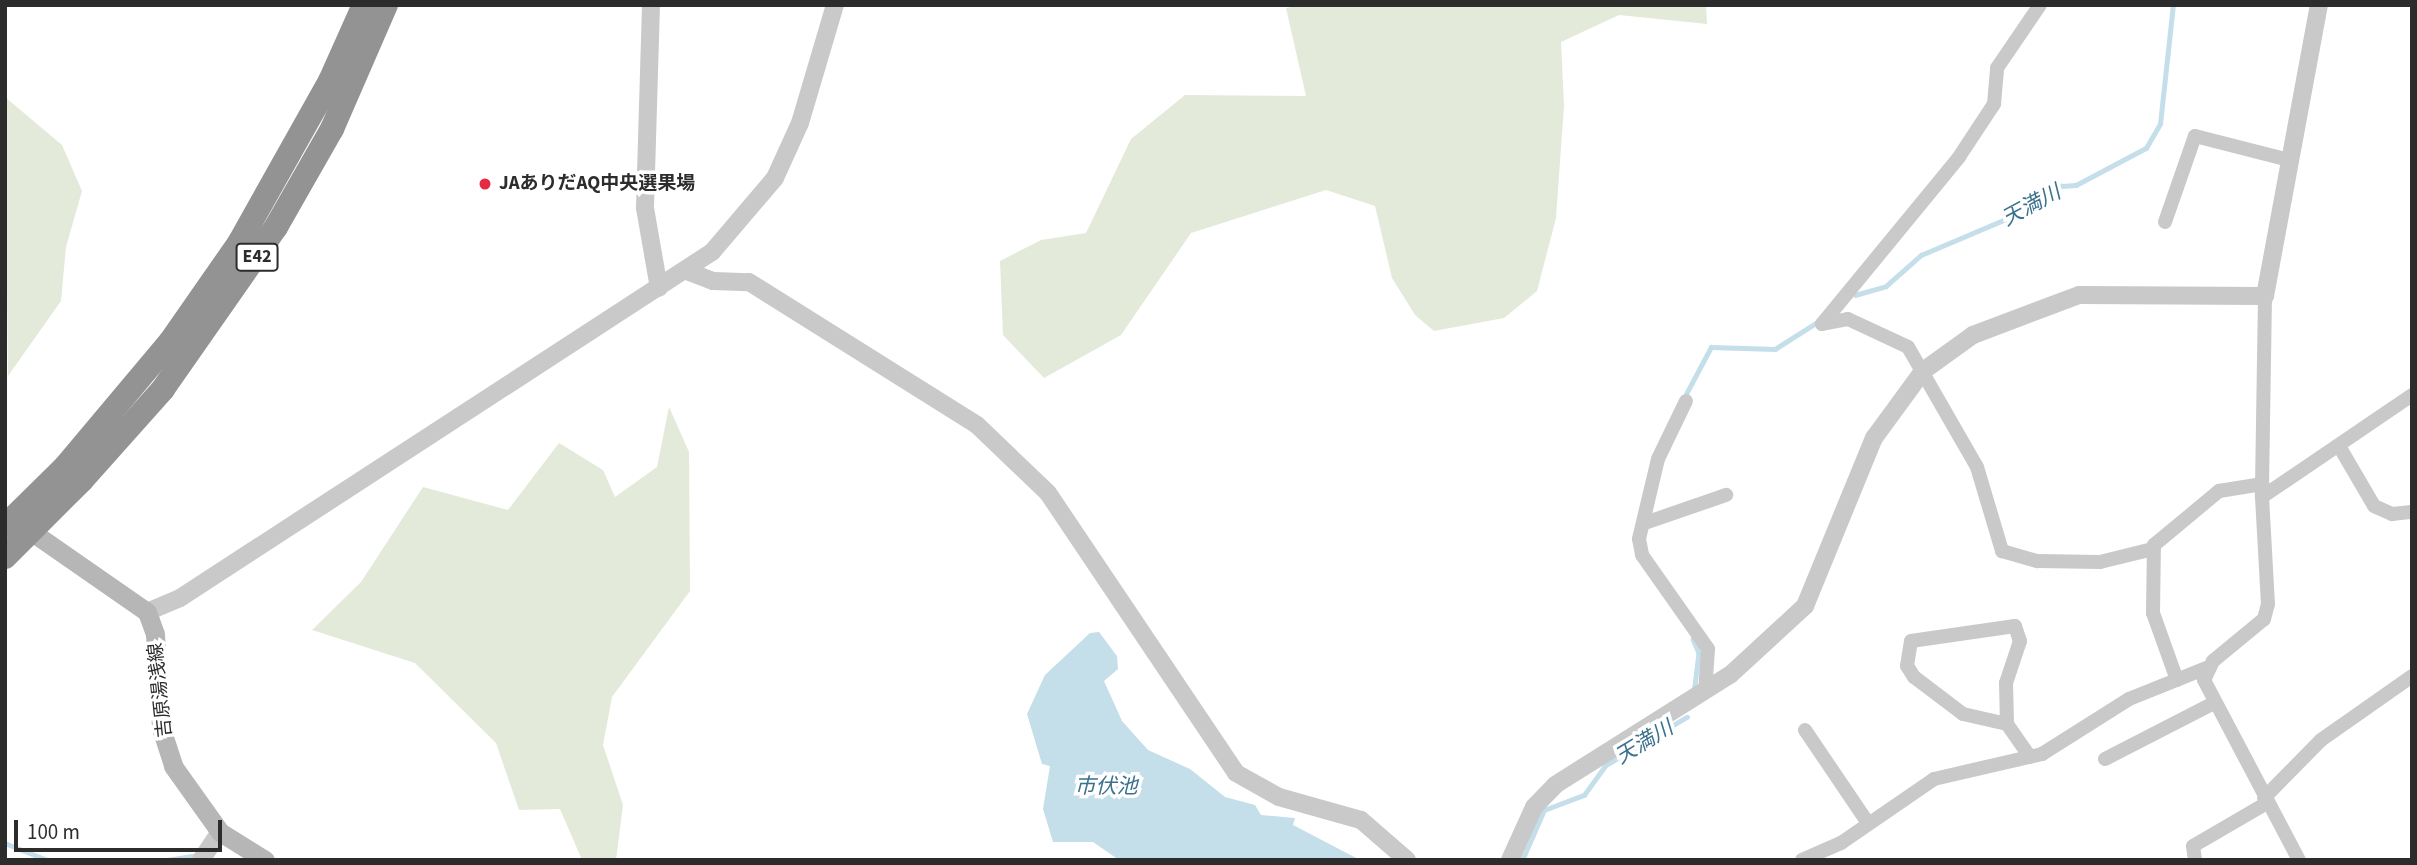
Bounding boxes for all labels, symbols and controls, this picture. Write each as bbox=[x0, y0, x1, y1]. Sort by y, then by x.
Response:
place label: JAありだAQ中央選果場 bbox=[499, 173, 695, 195]
marker: JAありだAQ中央選果場 bbox=[477, 176, 493, 192]
water label: 天満川 bbox=[1997, 179, 2065, 231]
road number: E42 bbox=[234, 243, 280, 272]
street label: 吉原湯浅線 bbox=[145, 642, 177, 738]
water label: 天満川 bbox=[1611, 715, 1677, 769]
water label: 市伏池 bbox=[1075, 773, 1137, 799]
scale bar bbox=[18, 806, 226, 850]
text: 100 m bbox=[27, 817, 80, 847]

